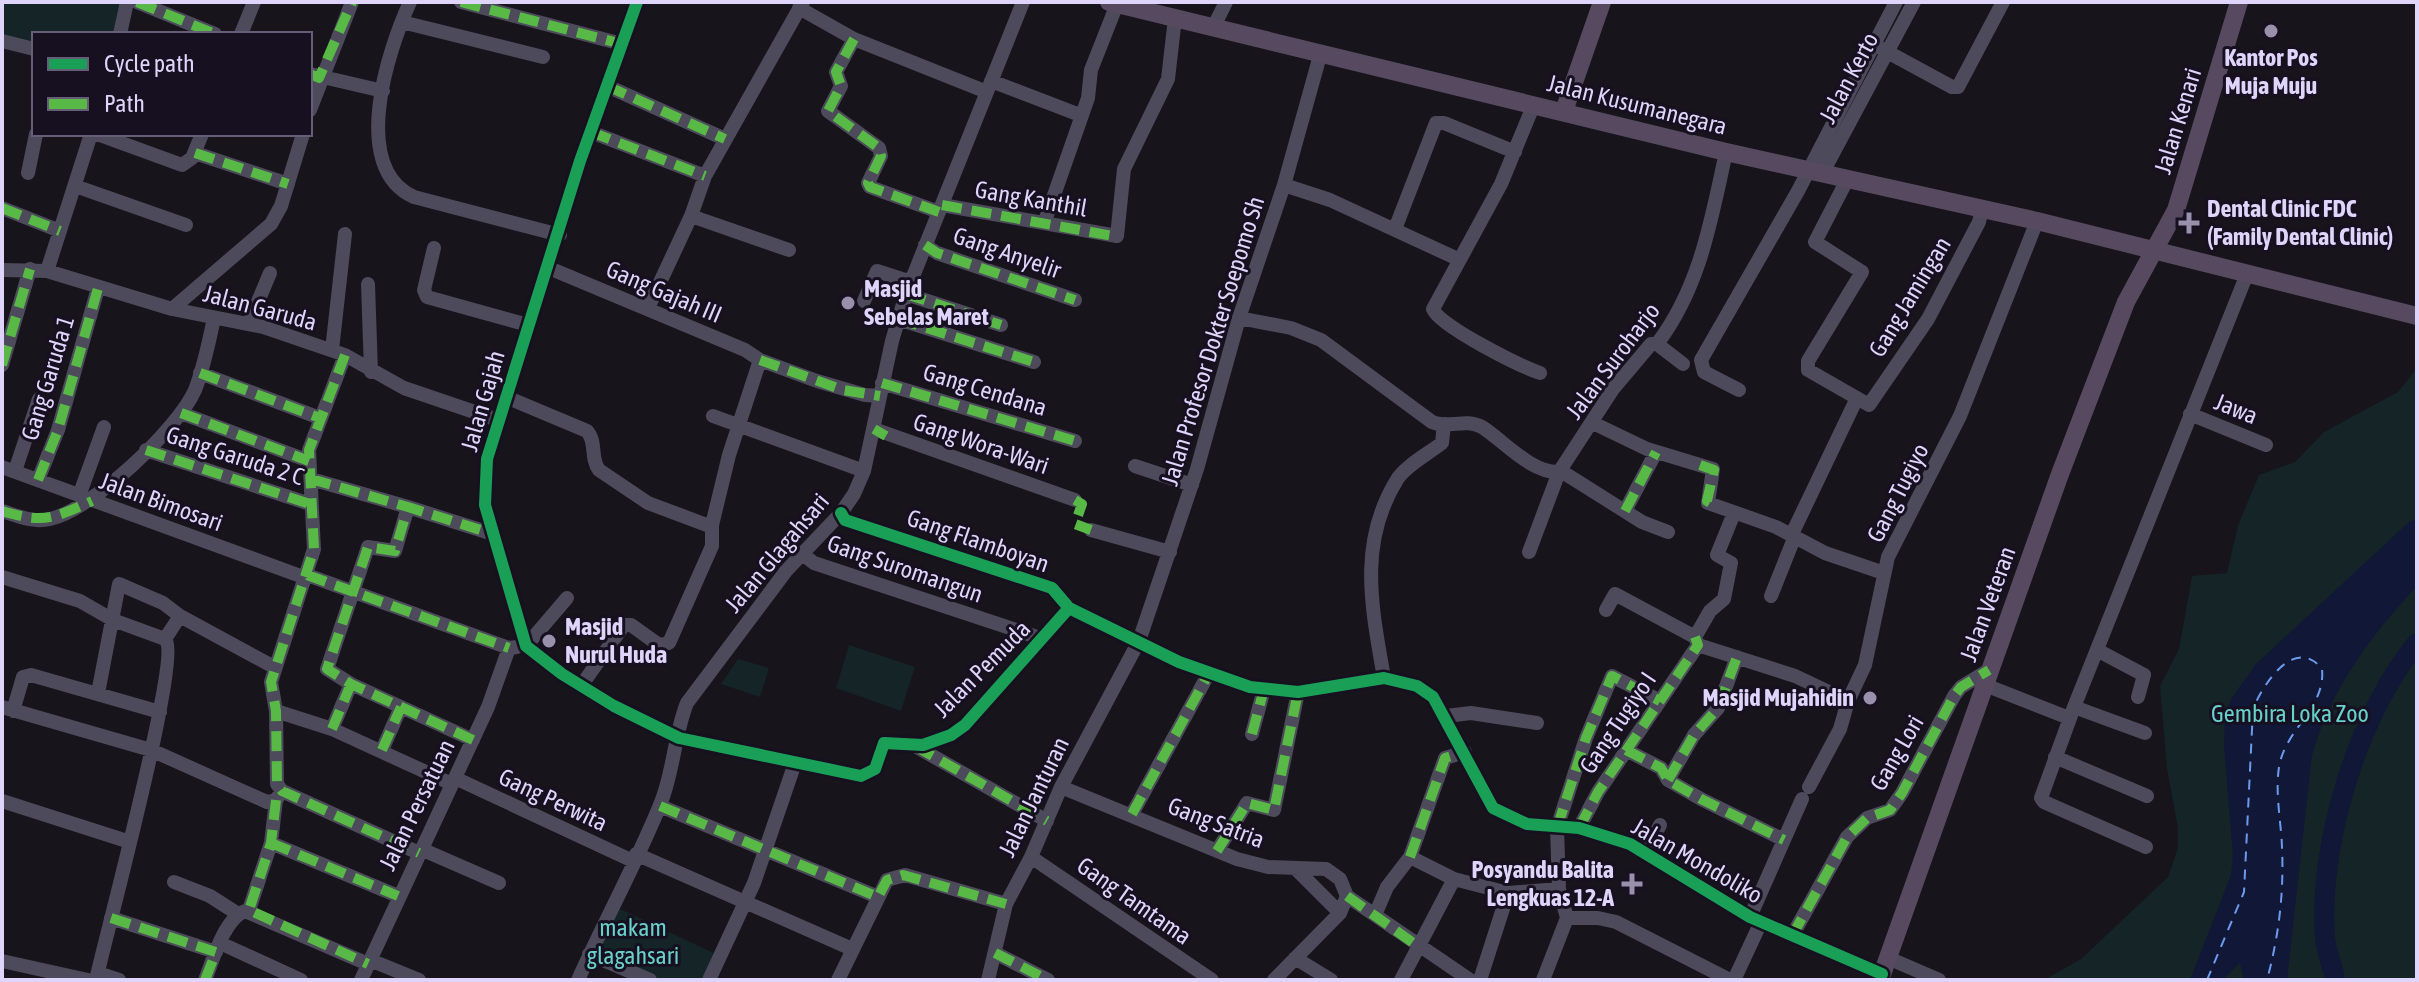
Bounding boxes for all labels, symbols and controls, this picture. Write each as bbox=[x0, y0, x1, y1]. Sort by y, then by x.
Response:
marker: Kantor Pos Muja Muju bbox=[2262, 22, 2280, 40]
street label: Jalan Kerto bbox=[1814, 28, 1884, 127]
legend bbox=[32, 32, 312, 136]
place label: Kantor Pos Muja Muju bbox=[2224, 44, 2318, 99]
text: Cycle path bbox=[104, 50, 195, 77]
street label: Jalan Kenari bbox=[2149, 65, 2206, 177]
street label: Jalan Kusumanegara bbox=[1544, 69, 1730, 140]
text: Path bbox=[104, 90, 145, 117]
street label: Gang Kanthil bbox=[973, 175, 1090, 222]
street label: Jalan Profesor Dokter Soepomo Sh bbox=[1156, 193, 1269, 489]
place label: Dental Clinic FDC (Family Dental Clinic) bbox=[2207, 195, 2393, 250]
marker: Dental Clinic FDC (Family Dental Clinic) bbox=[2178, 212, 2200, 234]
street label: Gang Anyelir bbox=[950, 222, 1065, 284]
street label: Gang Jamingan bbox=[1863, 232, 1956, 362]
street label: Gang Gajah III bbox=[602, 255, 726, 328]
place label: Masjid Sebelas Maret bbox=[864, 275, 989, 330]
street label: Jalan Garuda bbox=[200, 279, 320, 336]
marker: Masjid Sebelas Maret bbox=[839, 294, 857, 312]
street label: Jalan Suroharjo bbox=[1560, 297, 1665, 424]
street label: Gang Garuda 1 bbox=[16, 312, 79, 443]
street label: Jalan Gajah bbox=[455, 347, 510, 454]
street label: Gang Cendana bbox=[920, 358, 1050, 421]
street label: Jawa bbox=[2211, 388, 2262, 429]
street label: Gang Wora-Wari bbox=[910, 408, 1052, 479]
street label: Gang Garuda 2 C bbox=[163, 421, 307, 490]
street label: Gang Tugiyo bbox=[1861, 439, 1934, 546]
street label: Jalan Bimosari bbox=[96, 467, 226, 536]
street label: Jalan Glagahsari bbox=[719, 488, 834, 617]
street label: Gang Flamboyan bbox=[904, 504, 1053, 577]
street label: Gang Suromangun bbox=[824, 529, 987, 608]
street label: Jalan Veteran bbox=[1954, 543, 2021, 665]
place label: Masjid Nurul Huda bbox=[565, 613, 667, 668]
street label: Jalan Pemuda bbox=[928, 615, 1035, 722]
marker: Masjid Nurul Huda bbox=[540, 632, 558, 650]
street label: Gang Tugiyo I bbox=[1574, 667, 1661, 778]
place label: Masjid Mujahidin bbox=[1703, 684, 1854, 711]
marker: Masjid Mujahidin bbox=[1861, 689, 1879, 707]
park label: Gembira Loka Zoo bbox=[2211, 700, 2369, 727]
street label: Gang Lori bbox=[1864, 710, 1929, 795]
street label: Jalan Janturan bbox=[993, 733, 1074, 861]
street label: Jalan Persatuan bbox=[373, 735, 460, 874]
street label: Gang Perwita bbox=[495, 763, 612, 836]
street label: Gang Satria bbox=[1164, 792, 1268, 853]
street label: Jalan Mondoliko bbox=[1627, 812, 1767, 909]
street label: Gang Tamtama bbox=[1072, 851, 1196, 950]
place label: Posyandu Balita Lengkuas 12-A bbox=[1472, 856, 1614, 911]
marker: Posyandu Balita Lengkuas 12-A bbox=[1621, 873, 1643, 895]
park label: makam glagahsari bbox=[587, 914, 679, 969]

